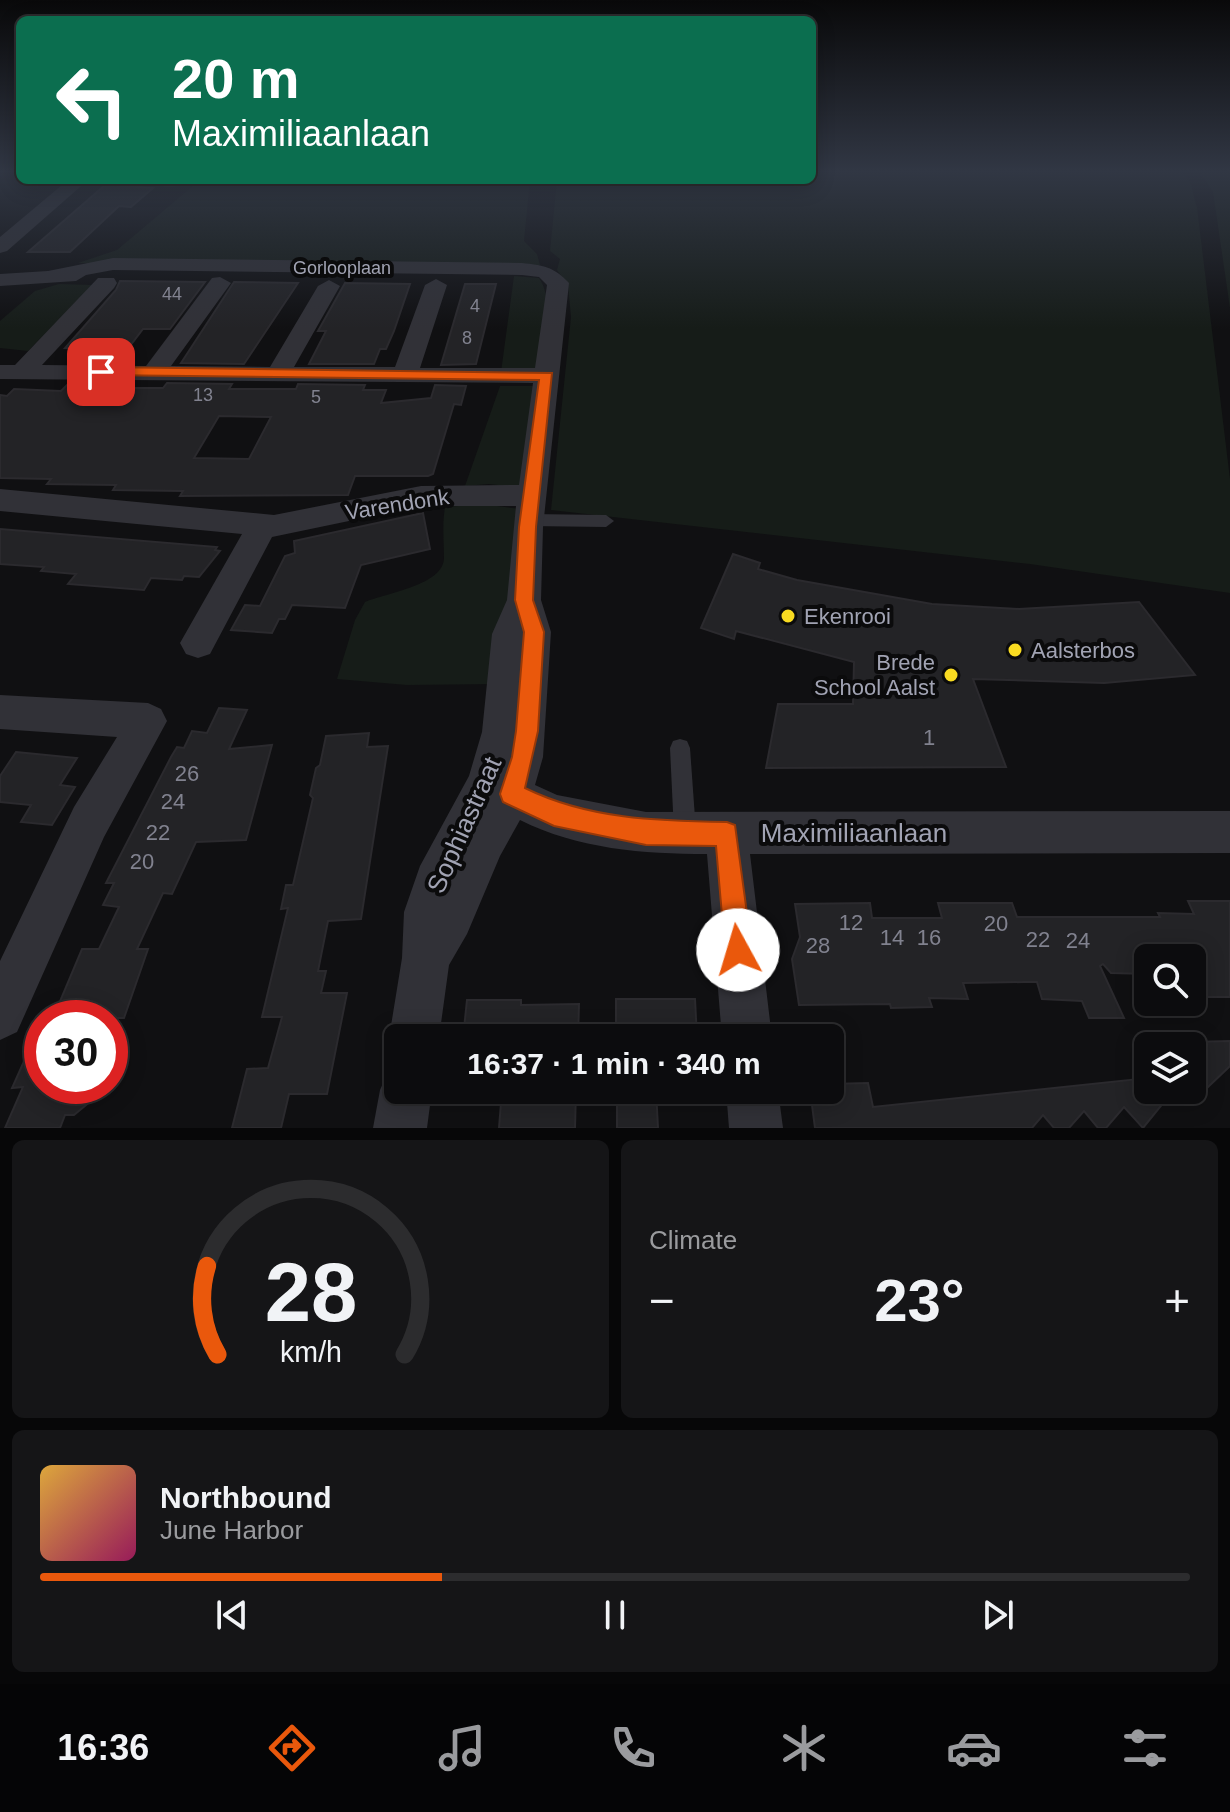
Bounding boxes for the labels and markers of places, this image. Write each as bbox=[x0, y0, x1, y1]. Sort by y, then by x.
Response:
pin bbox=[67, 338, 135, 406]
place label: Ekenrooi bbox=[804, 604, 891, 629]
marker: Ekenrooi bbox=[779, 607, 797, 625]
place label: Aalsterbos bbox=[1031, 638, 1135, 663]
marker: Aalsterbos bbox=[1006, 641, 1024, 659]
place label: Brede School Aalst bbox=[814, 650, 935, 700]
marker: Brede School Aalst bbox=[942, 666, 960, 684]

